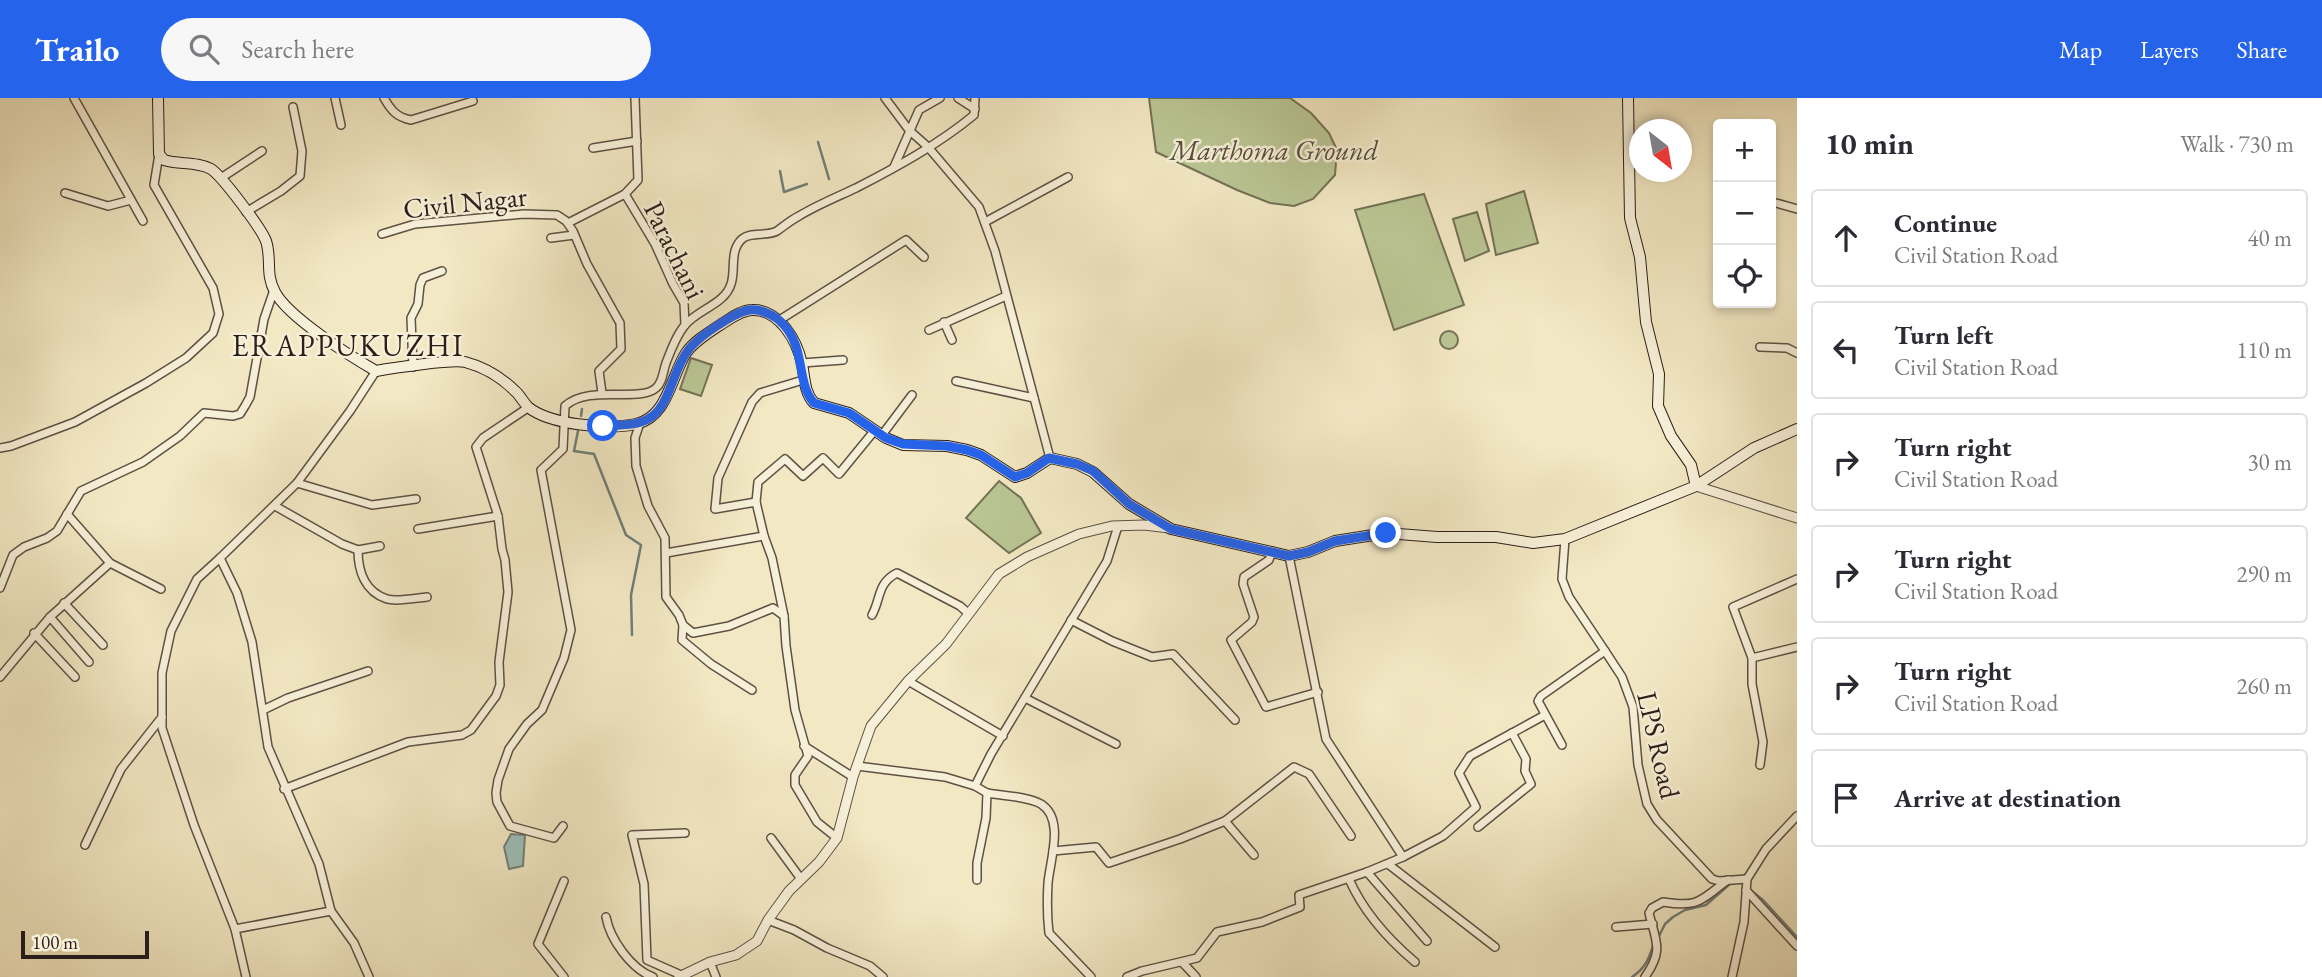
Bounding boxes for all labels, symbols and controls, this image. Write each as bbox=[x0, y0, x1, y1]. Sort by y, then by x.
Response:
search box bbox=[161, 18, 651, 81]
text: Trailo bbox=[35, 28, 119, 71]
icon: search bbox=[185, 30, 223, 68]
text: Search here bbox=[241, 32, 354, 66]
text: Map bbox=[2059, 34, 2102, 65]
text: Layers bbox=[2140, 34, 2199, 65]
text: Share bbox=[2237, 34, 2287, 65]
north arrow bbox=[1629, 119, 1692, 182]
map controls bbox=[1713, 119, 1776, 308]
button: + bbox=[1713, 119, 1776, 182]
text: 10 min bbox=[1825, 124, 1914, 163]
text: Walk · 730 m bbox=[2180, 129, 2294, 159]
park label: Marthoma Ground bbox=[1168, 132, 1379, 168]
street label: Civil Nagar bbox=[401, 178, 529, 226]
button: − bbox=[1713, 182, 1776, 245]
street label: Parachani bbox=[636, 195, 714, 305]
text: Continue bbox=[1894, 206, 1997, 240]
icon: ahead bbox=[1827, 219, 1865, 257]
text: 40 m bbox=[2247, 223, 2292, 253]
text: Civil Station Road bbox=[1894, 240, 2058, 270]
button: locate bbox=[1713, 245, 1776, 308]
text: Turn left bbox=[1894, 318, 1993, 352]
district label: ERAPPUKUZHI bbox=[232, 326, 464, 365]
icon: left bbox=[1827, 331, 1865, 369]
text: 110 m bbox=[2236, 335, 2292, 365]
text: Civil Station Road bbox=[1894, 352, 2058, 382]
route start bbox=[587, 410, 618, 441]
text: Turn right bbox=[1894, 430, 2012, 464]
icon: right bbox=[1827, 443, 1865, 481]
text: 30 m bbox=[2247, 447, 2292, 477]
text: Civil Station Road bbox=[1894, 464, 2058, 494]
route end bbox=[1370, 517, 1401, 548]
text: Turn right bbox=[1894, 542, 2012, 576]
icon: right bbox=[1827, 555, 1865, 593]
text: 290 m bbox=[2236, 559, 2292, 589]
text: Civil Station Road bbox=[1894, 576, 2058, 606]
text: Turn right bbox=[1894, 654, 2012, 688]
icon: right bbox=[1827, 667, 1865, 705]
text: 260 m bbox=[2236, 671, 2292, 701]
street label: LPS Road bbox=[1629, 688, 1689, 803]
text: Civil Station Road bbox=[1894, 688, 2058, 718]
icon: arrive bbox=[1827, 779, 1865, 817]
text: Arrive at destination bbox=[1894, 781, 2121, 815]
scale bar bbox=[21, 928, 149, 960]
text: 100 m bbox=[32, 930, 78, 955]

